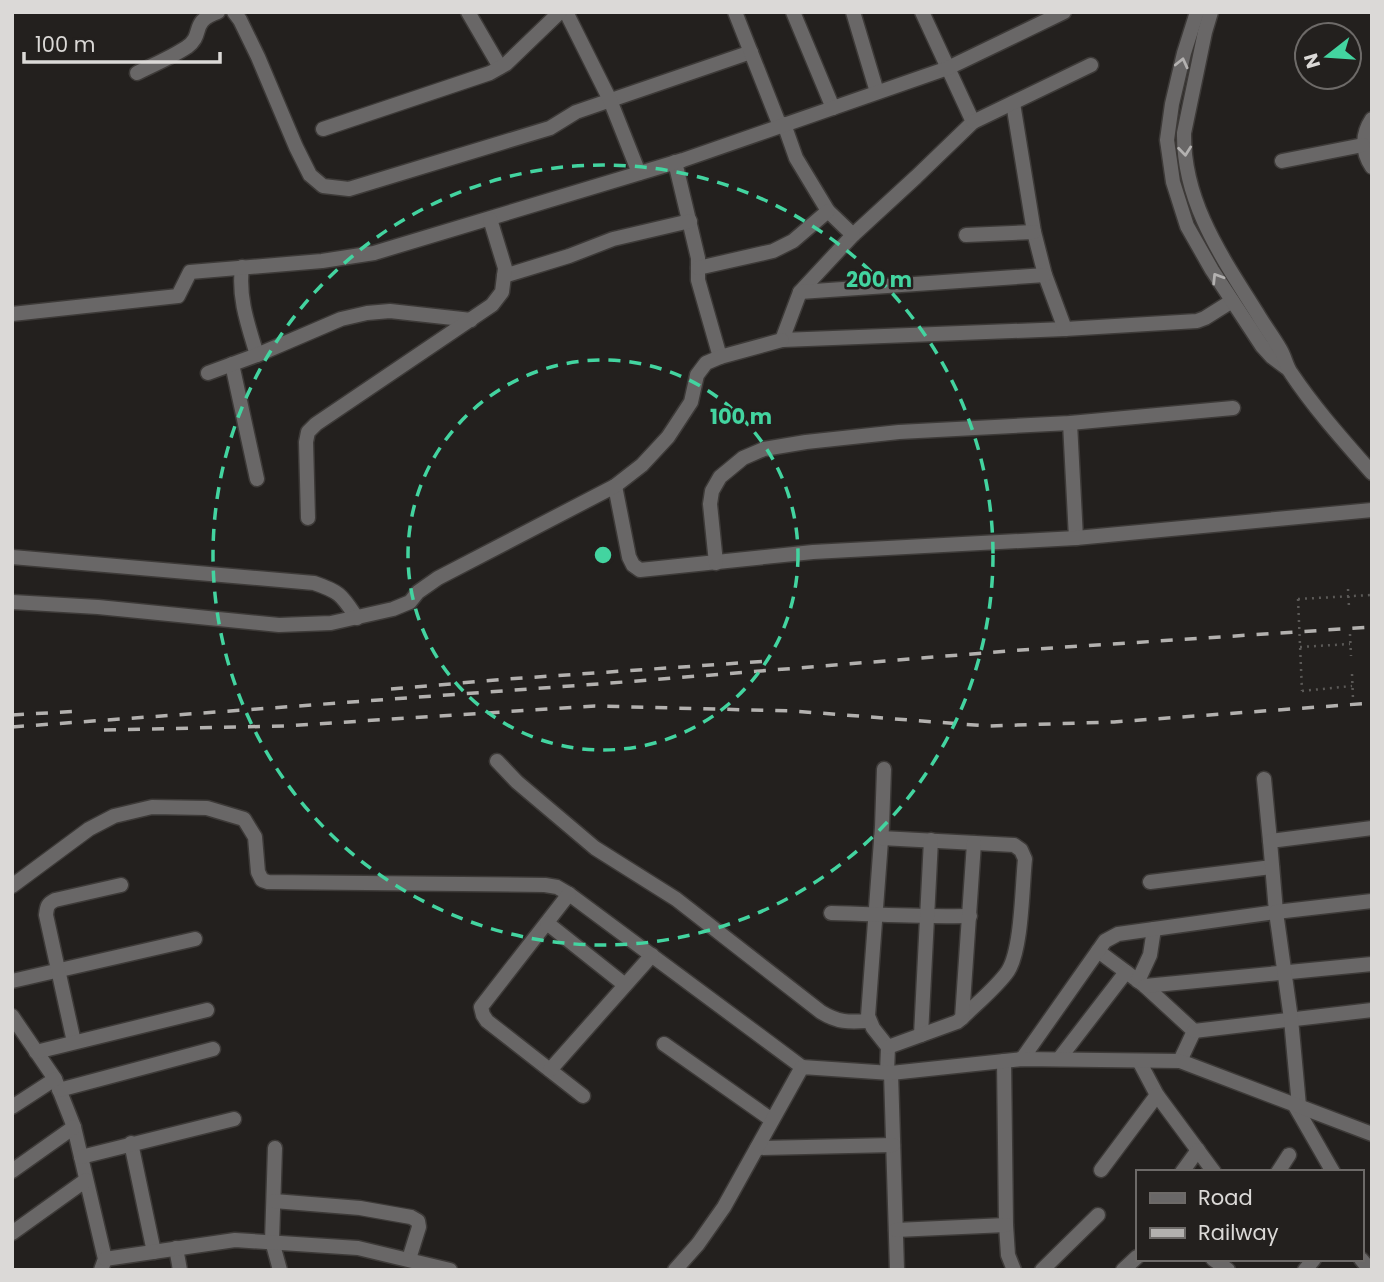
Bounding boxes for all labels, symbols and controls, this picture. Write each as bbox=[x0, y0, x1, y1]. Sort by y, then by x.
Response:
scale bar bbox=[24, 21, 220, 65]
north arrow bbox=[1293, 21, 1363, 91]
text: 100 m bbox=[35, 30, 95, 59]
text: N bbox=[1297, 50, 1327, 72]
one-way arrow bbox=[1174, 57, 1188, 69]
one-way arrow bbox=[1178, 145, 1193, 157]
text: 200 m bbox=[846, 265, 912, 294]
one-way arrow bbox=[1213, 273, 1226, 286]
text: 100 m bbox=[710, 402, 772, 431]
centre of rings bbox=[591, 543, 615, 567]
legend bbox=[1136, 1170, 1363, 1261]
text: Road bbox=[1198, 1183, 1253, 1212]
text: Railway bbox=[1198, 1218, 1279, 1247]

